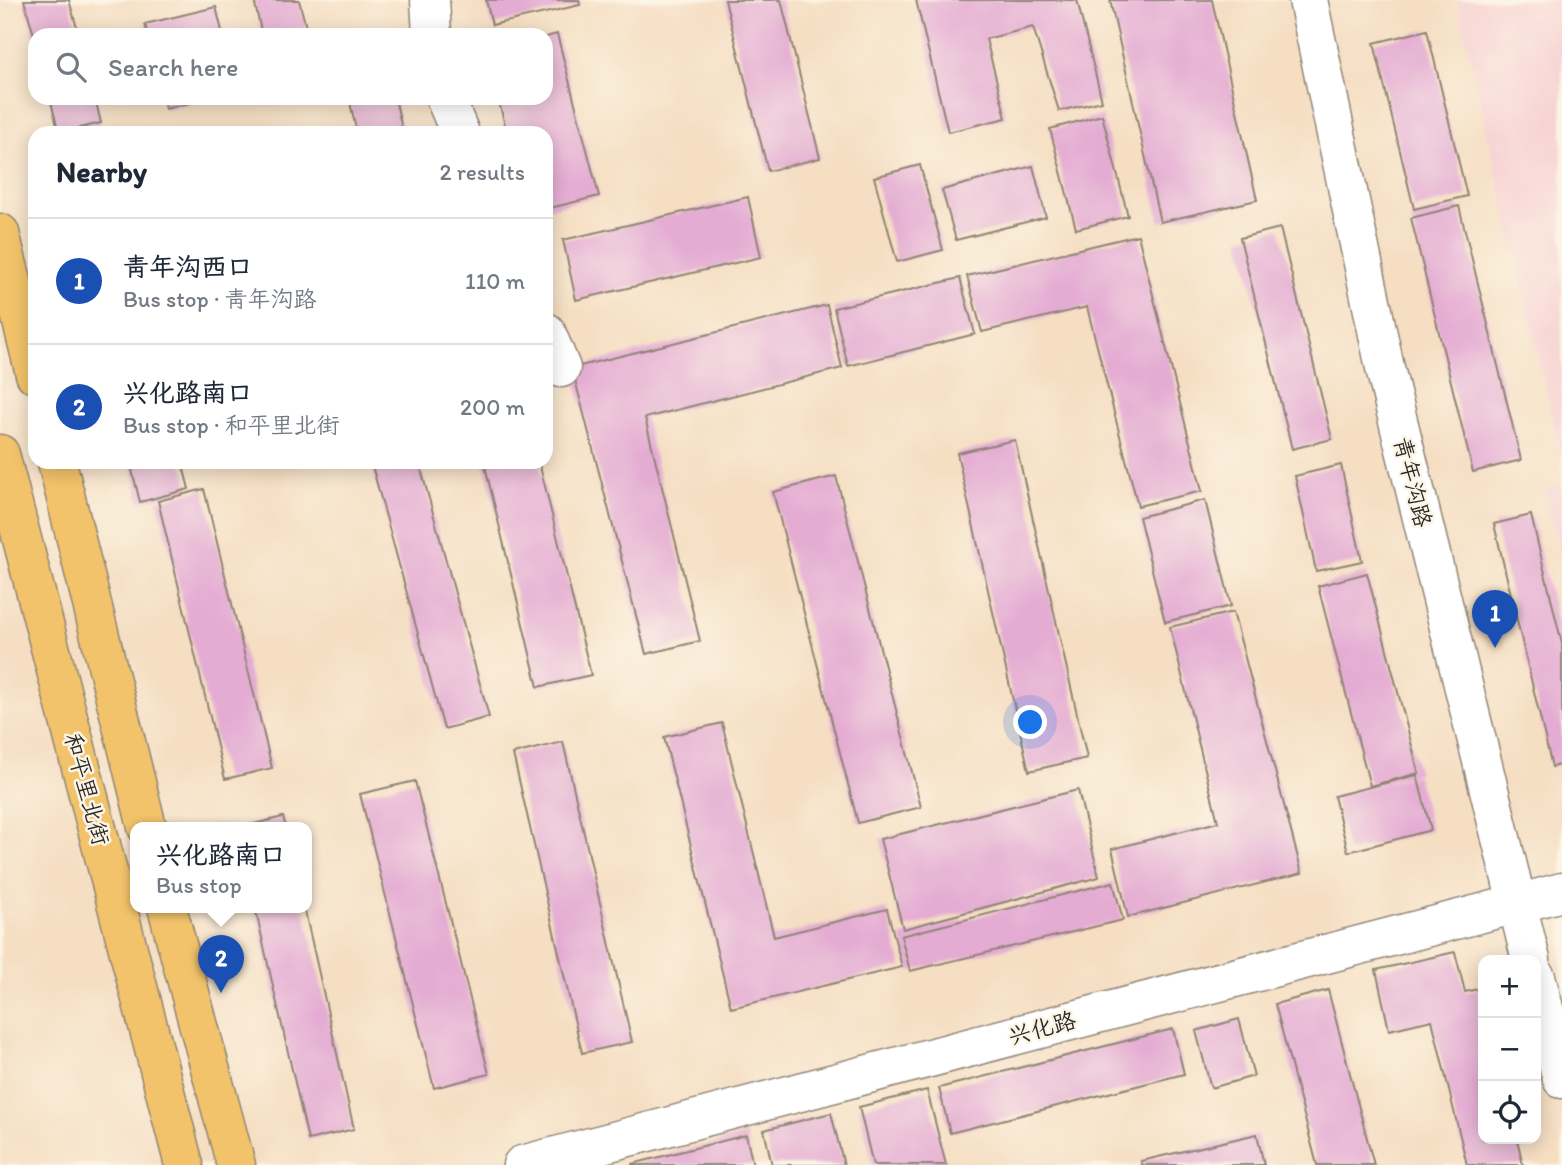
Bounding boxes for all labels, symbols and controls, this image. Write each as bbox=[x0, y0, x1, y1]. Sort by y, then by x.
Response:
search box bbox=[28, 28, 553, 105]
icon: search bbox=[52, 48, 90, 86]
text: Search here bbox=[108, 51, 238, 83]
text: Nearby bbox=[56, 153, 147, 190]
text: 2 results bbox=[439, 158, 525, 186]
text: 青年沟西口 bbox=[123, 251, 253, 283]
text: 1 bbox=[74, 267, 84, 295]
text: 110 m bbox=[465, 267, 525, 295]
text: Bus stop · 青年沟路 bbox=[123, 285, 317, 313]
text: 兴化路南口 bbox=[123, 377, 253, 409]
text: 2 bbox=[73, 393, 85, 421]
text: 200 m bbox=[460, 393, 525, 421]
text: Bus stop · 和平里北街 bbox=[123, 411, 340, 439]
street label: 青年沟路 bbox=[1388, 434, 1438, 530]
pin: 1 bbox=[1472, 590, 1518, 648]
your location bbox=[1013, 705, 1047, 739]
street label: 和平里北街 bbox=[59, 730, 115, 848]
popup bbox=[130, 822, 312, 913]
text: 兴化路南口 bbox=[156, 839, 286, 871]
text: Bus stop bbox=[156, 871, 242, 899]
pin: 2 bbox=[198, 935, 244, 993]
map controls bbox=[1478, 955, 1541, 1144]
button: + bbox=[1478, 955, 1541, 1018]
street label: 兴化路 bbox=[1005, 1006, 1079, 1050]
button: − bbox=[1478, 1018, 1541, 1081]
button: locate bbox=[1478, 1081, 1541, 1144]

